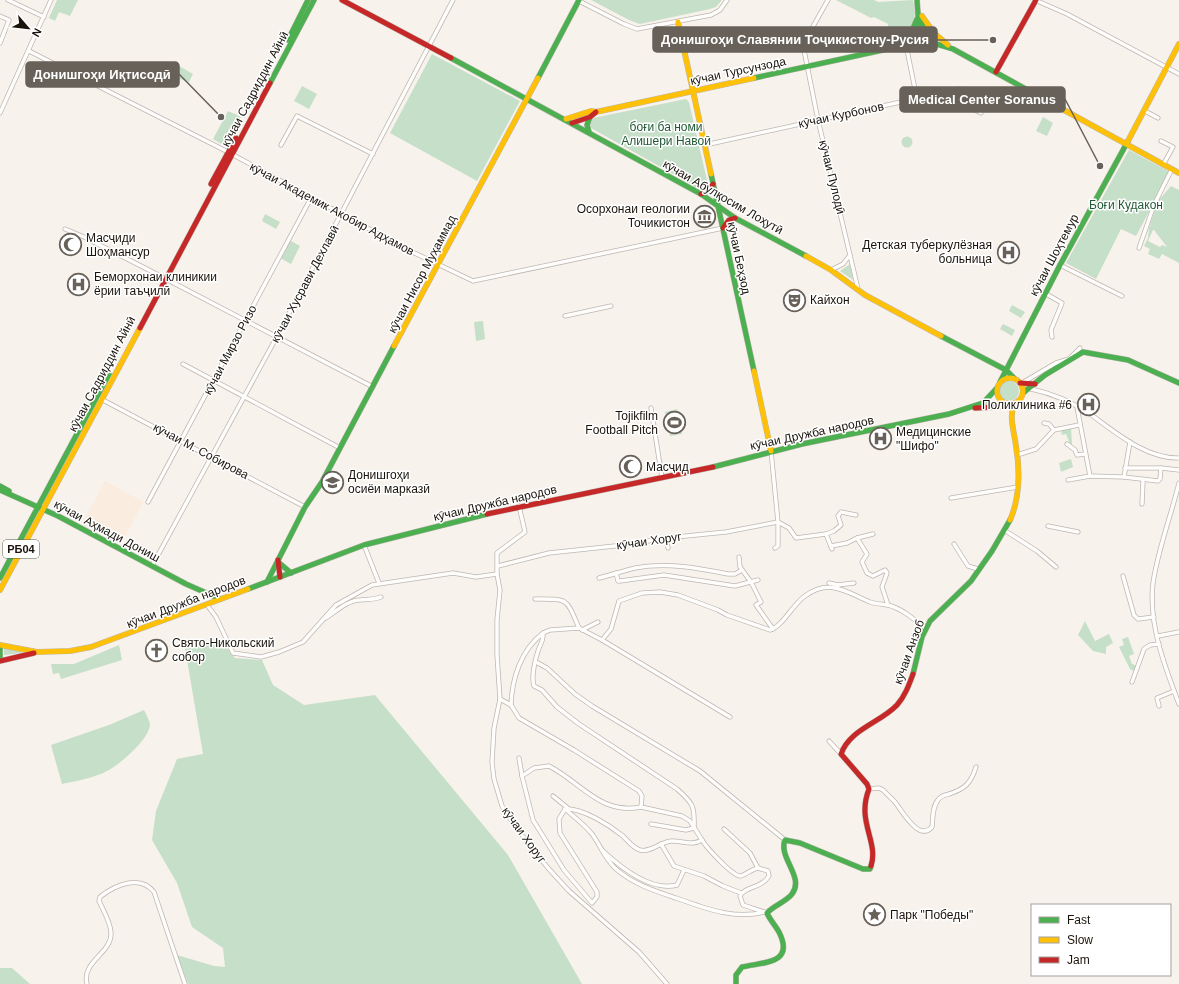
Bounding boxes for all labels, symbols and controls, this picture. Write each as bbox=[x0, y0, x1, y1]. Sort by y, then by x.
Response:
north arrow bbox=[8, 8, 48, 48]
text: N bbox=[30, 26, 44, 39]
callout: Донишгоҳи Славянии Тоҷикистону-Русия bbox=[653, 27, 937, 52]
street label: кӯчаи Садриддин Айнӣ bbox=[219, 29, 291, 149]
text: Донишгоҳи Славянии Тоҷикистону-Русия bbox=[661, 32, 929, 47]
street label: кӯчаи Турсунзода bbox=[689, 54, 787, 88]
callout: Донишгоҳи Иқтисодӣ bbox=[26, 62, 179, 87]
text: Донишгоҳи Иқтисодӣ bbox=[33, 67, 171, 82]
callout: Medical Center Soranus bbox=[900, 87, 1065, 112]
text: Medical Center Soranus bbox=[908, 92, 1056, 107]
street label: кӯчаи Курбонов bbox=[797, 99, 885, 131]
park label: боғи ба номи Алишери Навоӣ bbox=[621, 120, 711, 148]
street label: кӯчаи Пулодӣ bbox=[816, 139, 848, 215]
street label: кӯчаи Абулқосим Лоҳутӣ bbox=[660, 157, 786, 237]
street label: кӯчаи Академик Акобир Адҳамов bbox=[247, 160, 417, 258]
park label: Боғи Кудакон bbox=[1089, 198, 1163, 212]
place label: Осорхонаи геологии Точикистон bbox=[577, 202, 690, 230]
museum icon: Осорхонаи геологии Точикистон bbox=[692, 203, 718, 229]
street label: кӯчаи Шоҳтемур bbox=[1026, 211, 1082, 298]
street label: кӯчаи Нисор Муҳаммад bbox=[385, 213, 459, 335]
street label: кӯчаи Беҳзод bbox=[725, 221, 753, 295]
street label: кӯчаи Хусрави Дехлавӣ bbox=[268, 223, 342, 345]
place label: Масҷиди Шоҳмансур bbox=[86, 231, 150, 259]
mosque icon: Масҷиди Шоҳмансур bbox=[58, 232, 84, 258]
place label: Детская туберкулёзная больница bbox=[862, 238, 992, 266]
hospital icon: Детская туберкулёзная больница bbox=[995, 239, 1021, 265]
place label: Беморхонаи клиникии ёрии таъҷилӣ bbox=[94, 270, 217, 298]
hospital icon: Беморхонаи клиникии ёрии таъҷилӣ bbox=[65, 271, 91, 297]
theatre icon: Кайхон bbox=[782, 287, 808, 313]
place label: Кайхон bbox=[810, 293, 850, 307]
street label: кӯчаи Мирзо Ризо bbox=[200, 302, 260, 397]
street label: кӯчаи Садриддин Айнӣ bbox=[66, 314, 138, 434]
hospital icon: Поликлиника #6 bbox=[1075, 392, 1101, 418]
place label: Поликлиника #6 bbox=[982, 398, 1072, 412]
place label: Tojikfilm Football Pitch bbox=[585, 409, 658, 437]
sports icon: Tojikfilm Football Pitch bbox=[661, 410, 687, 436]
street label: кӯчаи Дружба народов bbox=[749, 413, 875, 453]
street label: кӯчаи М. Собирова bbox=[151, 420, 251, 482]
place label: Медицинские "Шифо" bbox=[896, 425, 971, 453]
hospital icon: Медицинские "Шифо" bbox=[867, 426, 893, 452]
mosque icon: Масҷид bbox=[618, 454, 644, 480]
place label: Масҷид bbox=[646, 460, 689, 474]
place label: Донишгоҳи осиёи марказӣ bbox=[348, 468, 430, 496]
school or university icon: Донишгоҳи осиёи марказӣ bbox=[319, 469, 345, 495]
street label: кӯчаи Дружба народов bbox=[432, 482, 558, 524]
street label: кӯчаи Аҳмади Дониш bbox=[52, 497, 162, 565]
street label: кӯчаи Хоруг bbox=[616, 529, 683, 553]
road number: РБ04 bbox=[3, 540, 39, 558]
street label: кӯчаи Дружба народов bbox=[125, 573, 247, 631]
street label: кӯчаи Анзоб bbox=[891, 618, 927, 686]
place label: Свято-Никольский собор bbox=[172, 636, 275, 664]
church icon: Свято-Никольский собор bbox=[143, 637, 169, 663]
street label: кӯчаи Хоруг bbox=[499, 804, 549, 866]
place icon: Парк "Победы" bbox=[862, 902, 888, 928]
legend bbox=[1031, 904, 1171, 976]
place label: Парк "Победы" bbox=[890, 908, 973, 922]
text: Fast bbox=[1067, 913, 1091, 927]
text: Slow bbox=[1067, 933, 1093, 947]
text: Jam bbox=[1067, 953, 1090, 967]

